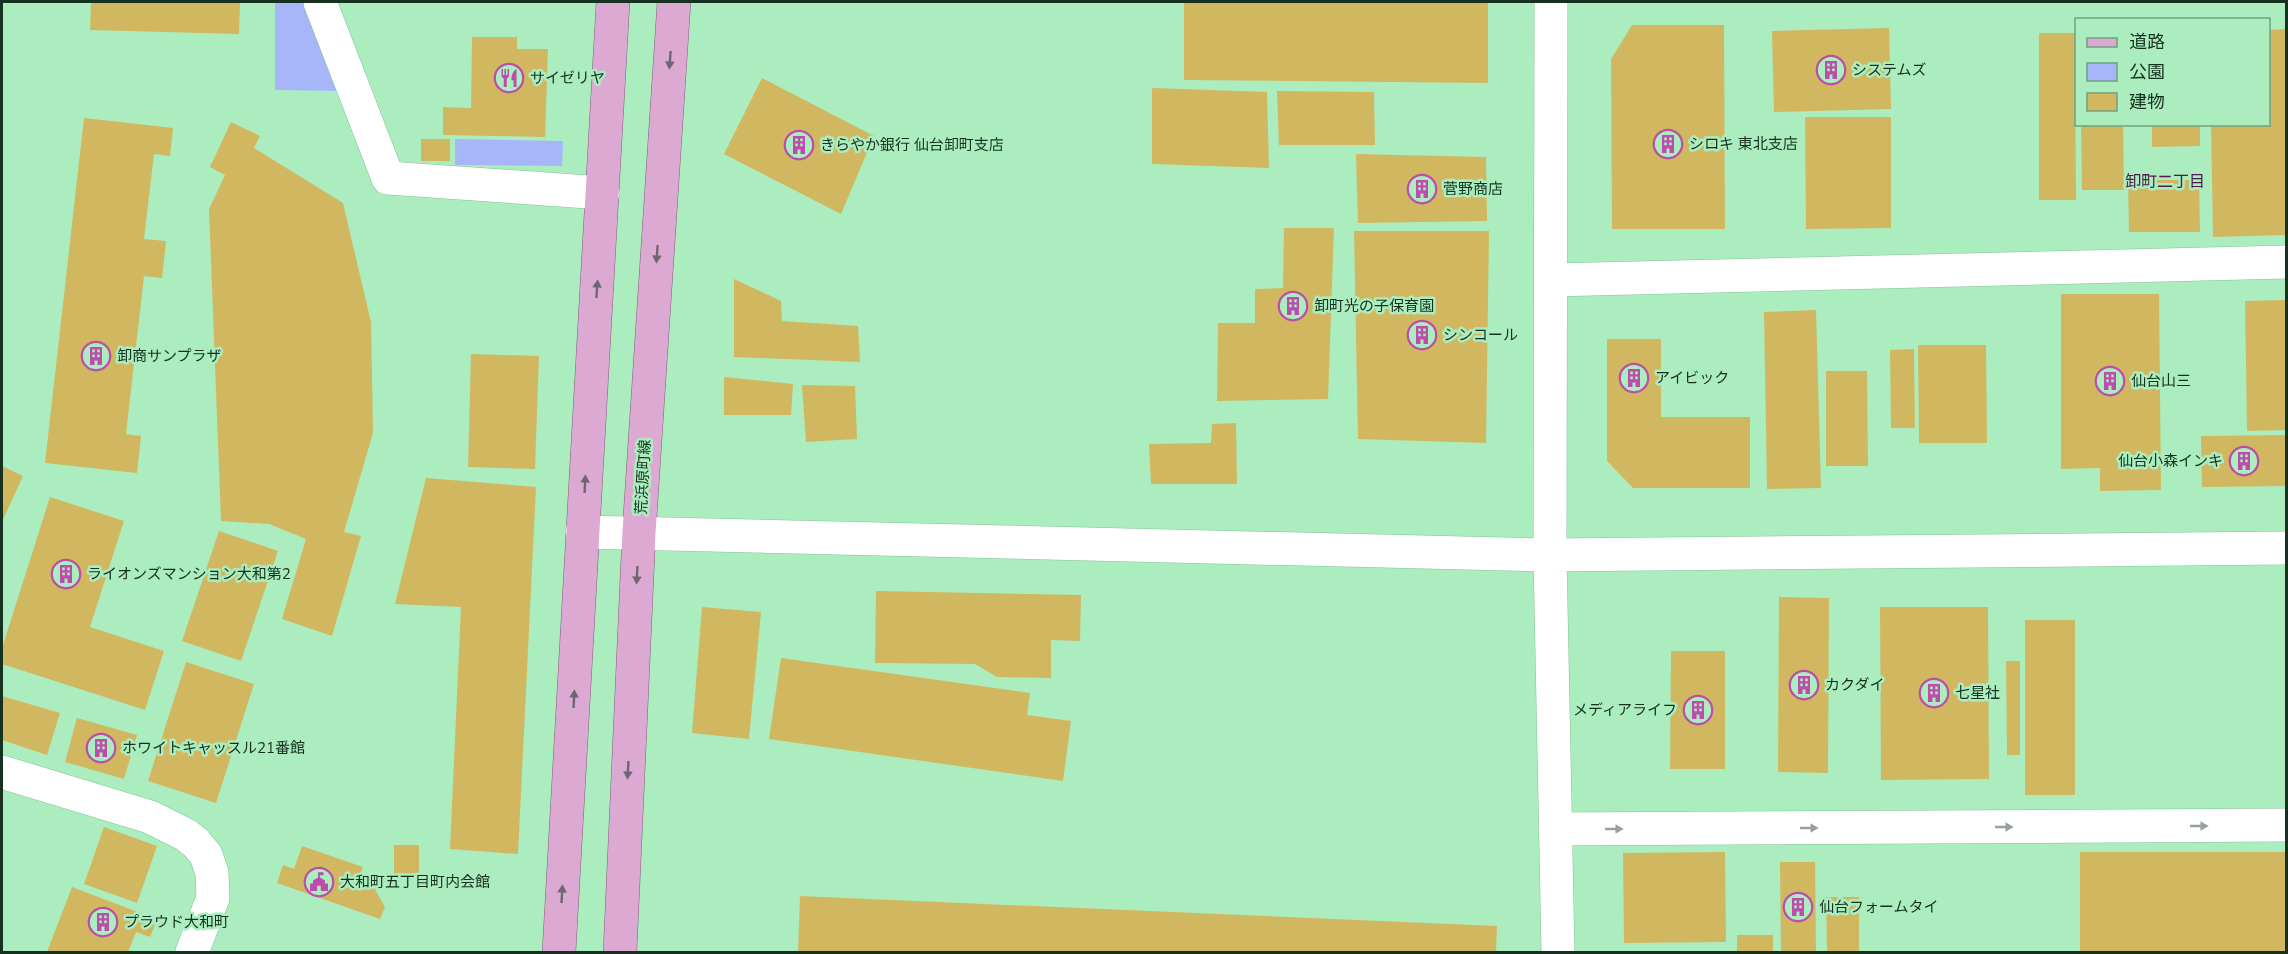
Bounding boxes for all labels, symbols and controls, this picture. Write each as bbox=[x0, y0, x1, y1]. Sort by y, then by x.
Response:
legend bbox=[2075, 18, 2270, 126]
text: 道路 bbox=[2129, 30, 2165, 54]
one-way arrow bbox=[665, 50, 675, 69]
building icon: システムズ bbox=[1815, 54, 1847, 86]
place label: システムズ bbox=[1852, 60, 1927, 80]
text: 公園 bbox=[2129, 60, 2165, 84]
restaurant icon: サイゼリヤ bbox=[493, 62, 525, 94]
place label: サイゼリヤ bbox=[530, 68, 605, 88]
text: 建物 bbox=[2129, 90, 2165, 114]
building icon: シロキ 東北支店 bbox=[1652, 128, 1684, 160]
building icon: きらやか銀行 仙台卸町支店 bbox=[783, 129, 815, 161]
place label: シロキ 東北支店 bbox=[1689, 134, 1798, 154]
place label: きらやか銀行 仙台卸町支店 bbox=[820, 135, 1004, 155]
district label: 卸町二丁目 bbox=[2125, 171, 2205, 193]
building icon: 菅野商店 bbox=[1406, 173, 1438, 205]
place label: 菅野商店 bbox=[1443, 179, 1503, 199]
one-way arrow bbox=[653, 245, 662, 264]
one-way arrow bbox=[592, 280, 601, 299]
building icon: 卸町光の子保育園 bbox=[1277, 290, 1309, 322]
place label: 卸町光の子保育園 bbox=[1314, 296, 1434, 316]
building icon: シンコール bbox=[1406, 319, 1438, 351]
place label: シンコール bbox=[1443, 325, 1518, 345]
building icon: 卸商サンプラザ bbox=[80, 340, 112, 372]
place label: 卸商サンプラザ bbox=[117, 346, 222, 366]
building icon: アイビック bbox=[1618, 362, 1650, 394]
building icon: 仙台山三 bbox=[2094, 365, 2126, 397]
place label: アイビック bbox=[1655, 368, 1729, 388]
place label: 仙台山三 bbox=[2131, 371, 2191, 391]
street label: 荒浜原町線 bbox=[631, 439, 655, 515]
building icon: 仙台小森インキ bbox=[2228, 445, 2260, 477]
place label: 仙台小森インキ bbox=[2118, 451, 2223, 471]
one-way arrow bbox=[580, 474, 589, 493]
building icon: ライオンズマンション大和第2 bbox=[50, 558, 82, 590]
place label: ライオンズマンション大和第2 bbox=[87, 564, 291, 584]
one-way arrow bbox=[633, 565, 642, 584]
building icon: カクダイ bbox=[1788, 669, 1820, 701]
place label: カクダイ bbox=[1825, 675, 1884, 695]
building icon: 七星社 bbox=[1918, 677, 1950, 709]
place label: 七星社 bbox=[1955, 683, 2000, 703]
one-way arrow bbox=[569, 690, 578, 709]
building icon: メディアライフ bbox=[1682, 694, 1714, 726]
place label: メディアライフ bbox=[1573, 700, 1677, 720]
building icon: ホワイトキャッスル21番館 bbox=[85, 732, 117, 764]
place label: ホワイトキャッスル21番館 bbox=[122, 738, 305, 758]
one-way arrow bbox=[623, 760, 632, 779]
one-way arrow bbox=[2189, 821, 2208, 830]
one-way arrow bbox=[1994, 822, 2013, 832]
one-way arrow bbox=[1799, 823, 1818, 833]
one-way arrow bbox=[1604, 824, 1623, 834]
public building icon: 大和町五丁目町内会館 bbox=[303, 866, 335, 898]
place label: 大和町五丁目町内会館 bbox=[340, 872, 490, 892]
one-way arrow bbox=[558, 885, 567, 904]
building icon: 仙台フォームタイ bbox=[1782, 891, 1814, 923]
place label: 仙台フォームタイ bbox=[1819, 897, 1939, 917]
building icon: プラウド大和町 bbox=[87, 906, 119, 938]
place label: プラウド大和町 bbox=[124, 912, 229, 932]

